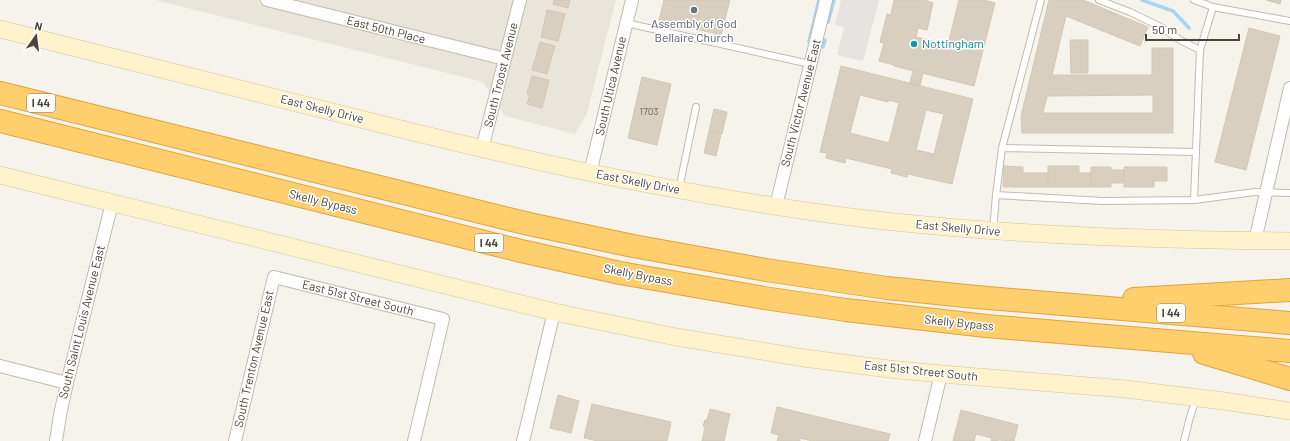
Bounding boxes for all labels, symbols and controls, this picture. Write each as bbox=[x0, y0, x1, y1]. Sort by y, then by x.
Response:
marker: Assembly of God Bellaire Church bbox=[689, 5, 699, 15]
street label: East 50th Place bbox=[345, 12, 427, 46]
north arrow bbox=[16, 16, 56, 56]
place label: Assembly of God Bellaire Church bbox=[651, 16, 737, 44]
scale bar bbox=[1146, 16, 1239, 42]
text: N bbox=[33, 19, 44, 33]
street label: South Troost Avenue bbox=[480, 21, 520, 129]
text: 50 m bbox=[1152, 22, 1177, 36]
street label: South Utica Avenue bbox=[592, 35, 628, 137]
place label: Nottingham bbox=[922, 36, 984, 50]
street label: South Victor Avenue East bbox=[777, 37, 823, 168]
marker: Nottingham bbox=[909, 39, 919, 49]
street label: East Skelly Drive bbox=[279, 91, 365, 125]
road number: I 44 bbox=[27, 94, 55, 112]
house number: 1703 bbox=[639, 105, 659, 117]
street label: East Skelly Drive bbox=[595, 166, 681, 196]
street label: Skelly Bypass bbox=[288, 186, 359, 216]
street label: East Skelly Drive bbox=[915, 216, 1001, 238]
road number: I 44 bbox=[475, 234, 503, 252]
street label: South Saint Louis Avenue East bbox=[55, 244, 107, 400]
street label: Skelly Bypass bbox=[603, 260, 674, 288]
street label: East 51st Street South bbox=[301, 276, 415, 318]
street label: South Trenton Avenue East bbox=[230, 289, 276, 429]
road number: I 44 bbox=[1157, 304, 1185, 322]
street label: Skelly Bypass bbox=[924, 311, 995, 333]
street label: East 51st Street South bbox=[863, 357, 979, 383]

